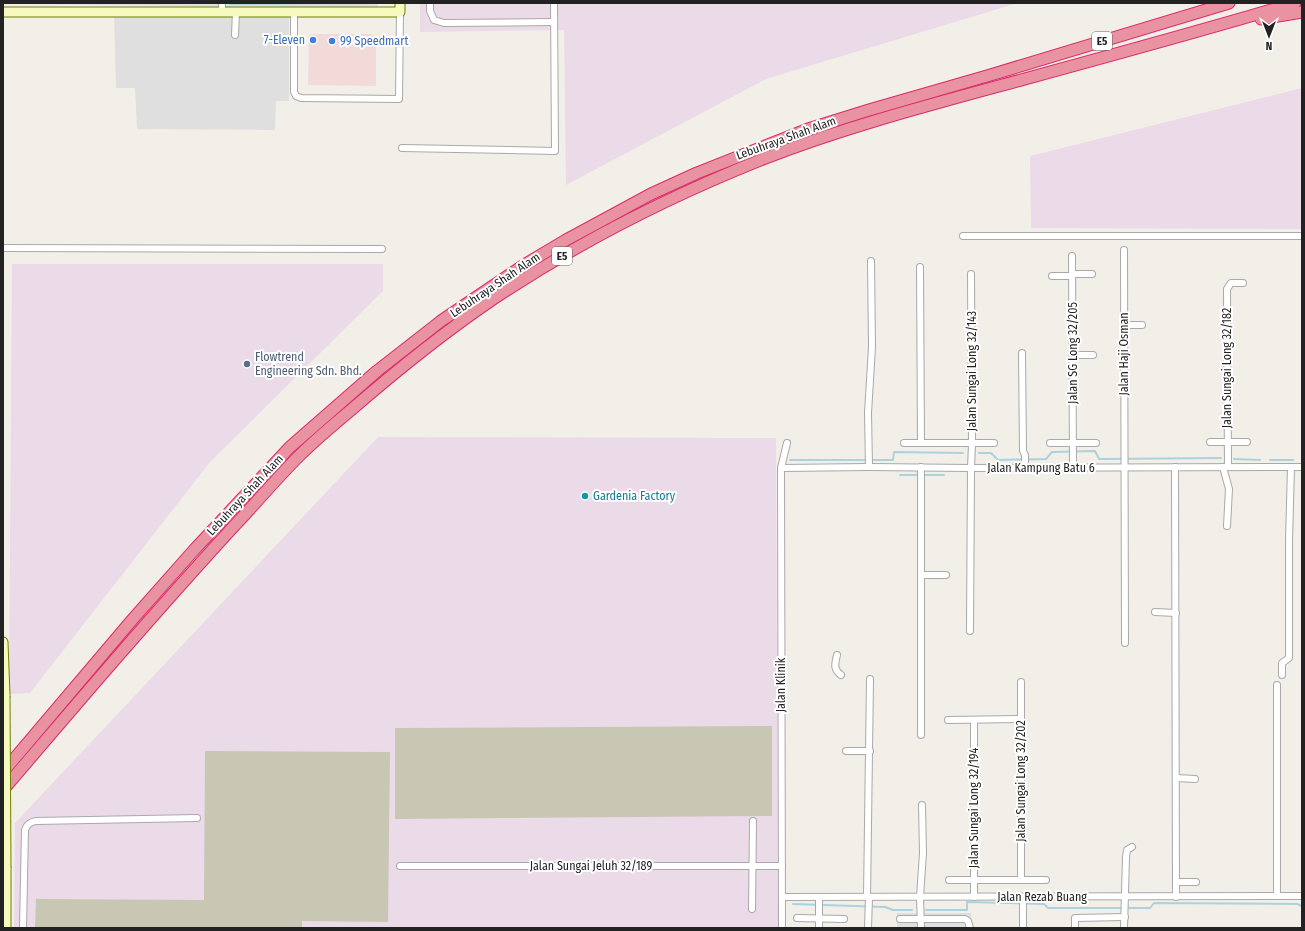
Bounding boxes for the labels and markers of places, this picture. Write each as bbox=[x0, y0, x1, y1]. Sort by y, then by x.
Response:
place label: 7-Eleven bbox=[264, 33, 305, 47]
place label: 99 Speedmart bbox=[340, 34, 408, 48]
marker: 7-Eleven bbox=[308, 35, 318, 45]
marker: 99 Speedmart bbox=[327, 36, 337, 46]
place label: Flowtrend Engineering Sdn. Bhd. bbox=[255, 350, 362, 378]
marker: Flowtrend Engineering Sdn. Bhd. bbox=[242, 359, 252, 369]
place label: Gardenia Factory bbox=[593, 489, 676, 503]
marker: Gardenia Factory bbox=[580, 491, 590, 501]

